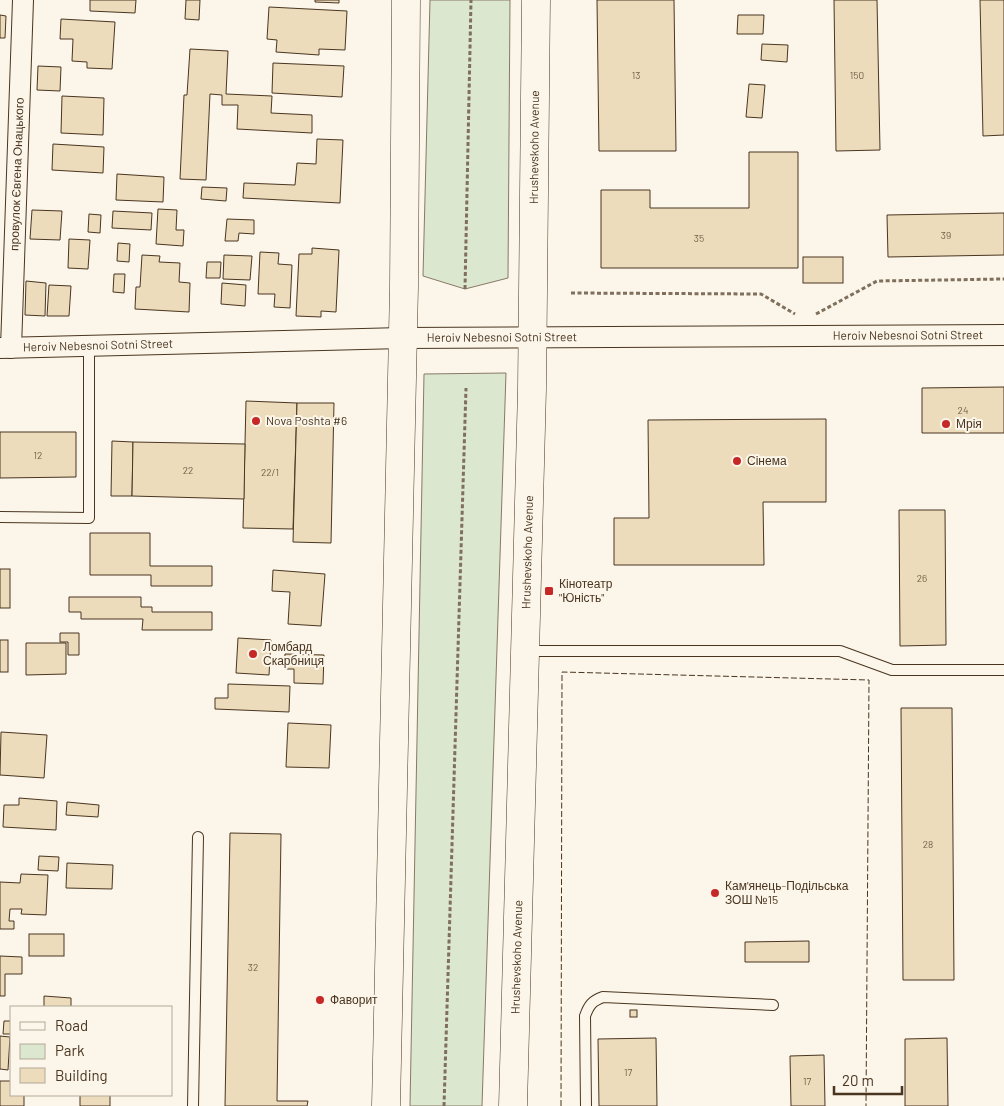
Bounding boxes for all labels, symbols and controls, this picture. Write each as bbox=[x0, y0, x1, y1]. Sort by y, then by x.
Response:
house number: 13 bbox=[632, 69, 640, 81]
house number: 150 bbox=[850, 69, 864, 81]
street label: Hrushevskoho Avenue bbox=[526, 90, 541, 204]
street label: провулок Євгена Онацького bbox=[6, 97, 26, 251]
house number: 39 bbox=[941, 229, 951, 241]
house number: 35 bbox=[694, 232, 704, 244]
street label: Heroiv Nebesnoi Sotni Street bbox=[833, 327, 983, 342]
street label: Heroiv Nebesnoi Sotni Street bbox=[427, 329, 577, 344]
street label: Heroiv Nebesnoi Sotni Street bbox=[23, 336, 173, 353]
house number: 24 bbox=[958, 404, 968, 416]
place label: Nova Poshta #6 bbox=[266, 413, 347, 427]
marker: Nova Poshta #6 bbox=[250, 415, 262, 427]
place label: Мрія bbox=[956, 416, 982, 431]
marker: Мрія bbox=[940, 418, 952, 430]
house number: 12 bbox=[34, 449, 42, 461]
place label: Сінема bbox=[747, 453, 787, 467]
marker: Сінема bbox=[731, 455, 743, 467]
house number: 22 bbox=[183, 464, 193, 476]
house number: 22/1 bbox=[261, 466, 279, 478]
street label: Hrushevskoho Avenue bbox=[518, 495, 535, 609]
house number: 26 bbox=[917, 572, 927, 584]
place label: Кінотеатр "Юність" bbox=[559, 576, 613, 604]
marker: Кінотеатр "Юність" bbox=[543, 585, 555, 597]
place label: Ломбард Скарбниця bbox=[263, 639, 324, 668]
marker: Ломбард Скарбниця bbox=[247, 648, 259, 660]
house number: 28 bbox=[923, 838, 933, 850]
place label: Кам'янець-Подільська ЗОШ №15 bbox=[725, 878, 849, 906]
marker: Кам'янець-Подільська ЗОШ №15 bbox=[709, 887, 721, 899]
street label: Hrushevskoho Avenue bbox=[507, 900, 524, 1014]
house number: 32 bbox=[248, 961, 258, 973]
place label: Фаворит bbox=[330, 992, 378, 1007]
marker: Фаворит bbox=[314, 994, 326, 1006]
legend bbox=[10, 1006, 172, 1096]
text: Road bbox=[55, 1016, 88, 1034]
text: Park bbox=[55, 1041, 85, 1059]
scale bar bbox=[834, 1064, 902, 1096]
text: Building bbox=[55, 1066, 108, 1084]
house number: 17 bbox=[624, 1066, 632, 1078]
text: 20 m bbox=[842, 1071, 874, 1089]
house number: 17 bbox=[803, 1075, 811, 1087]

